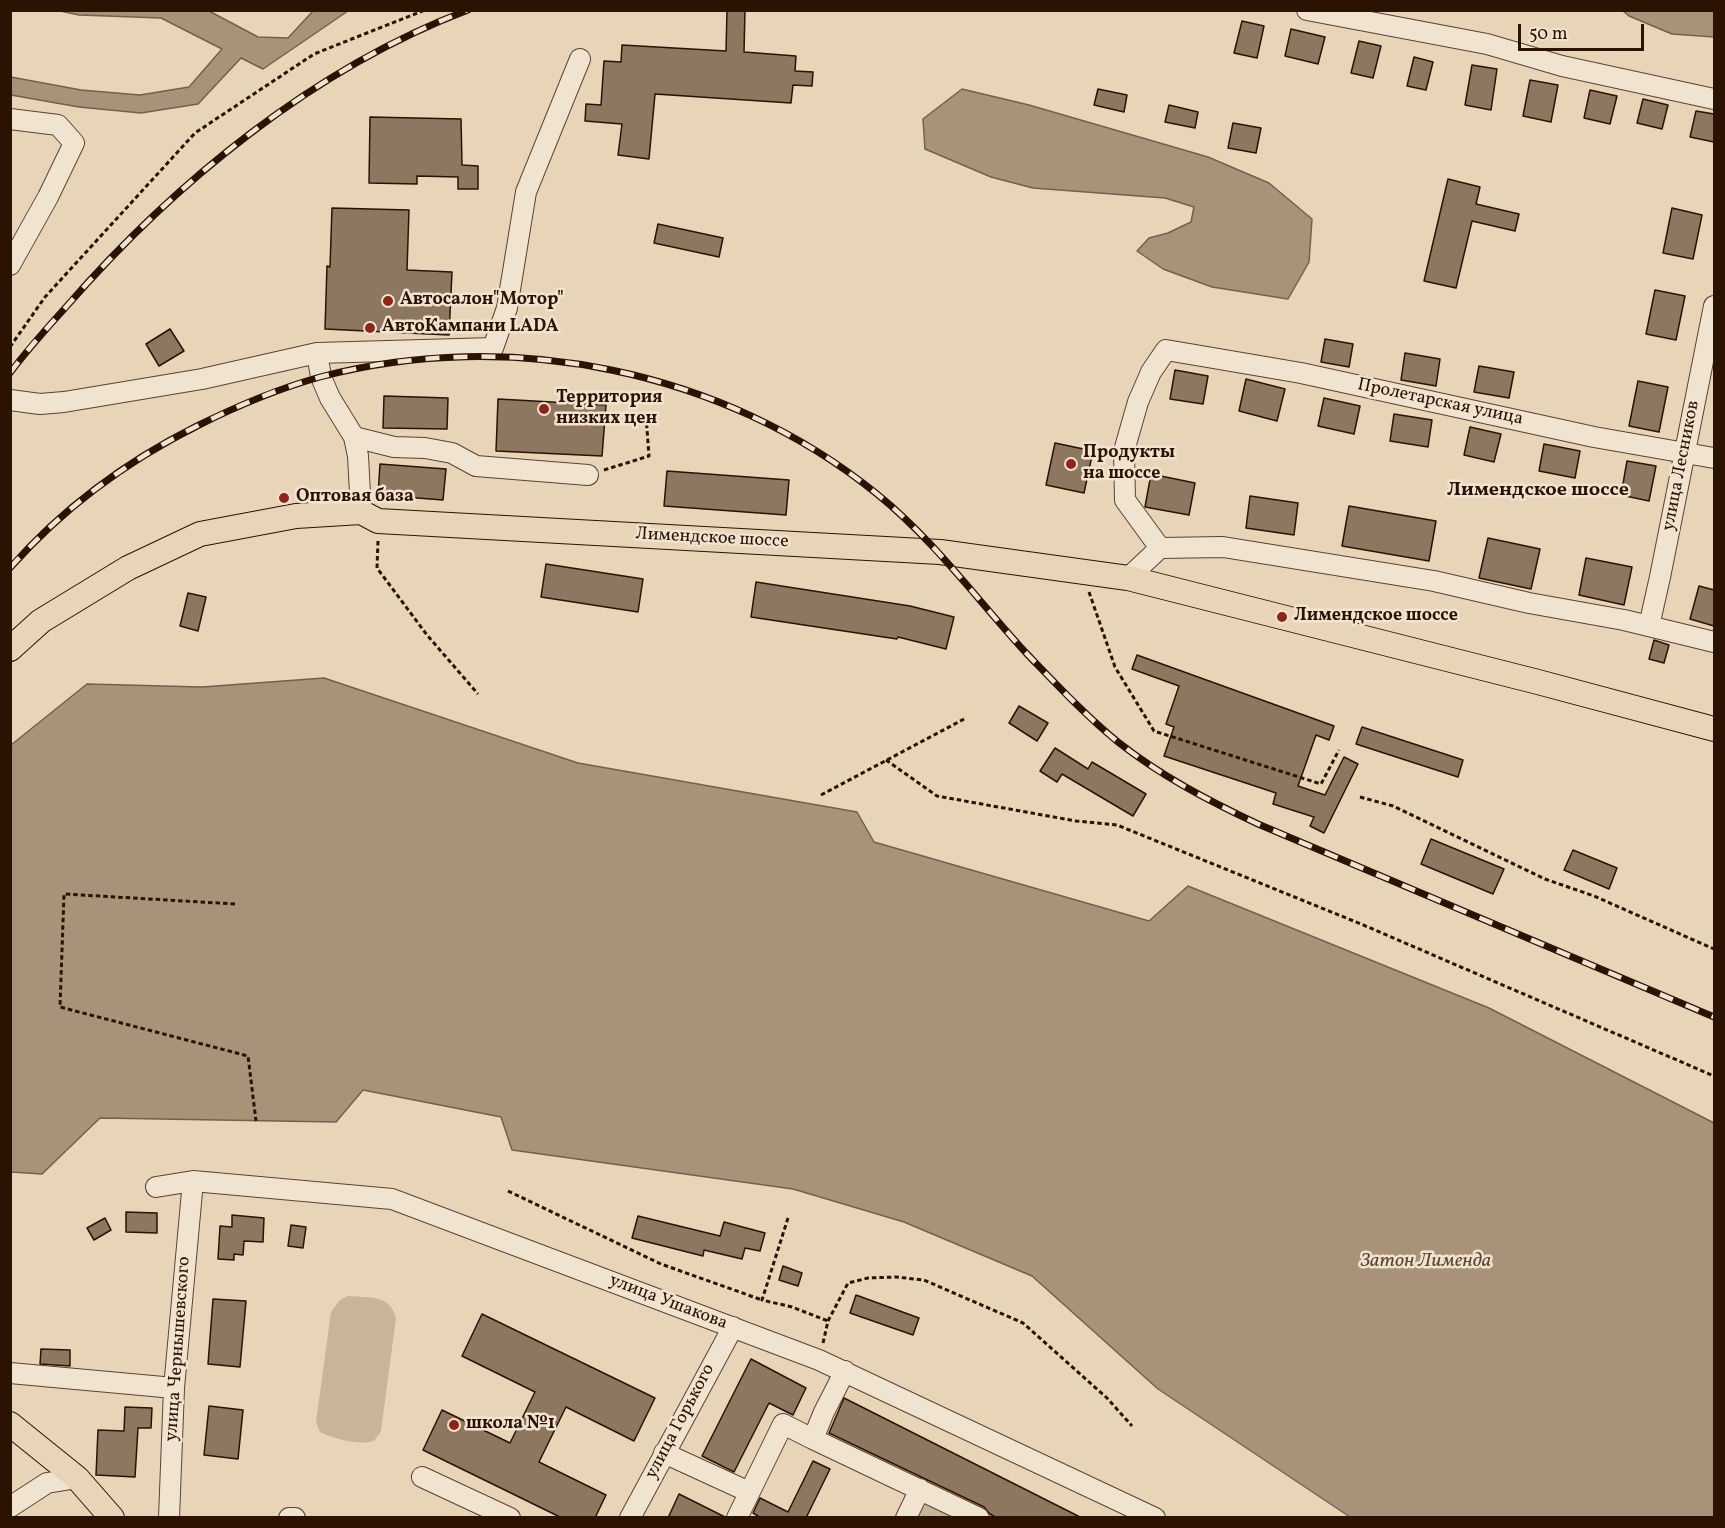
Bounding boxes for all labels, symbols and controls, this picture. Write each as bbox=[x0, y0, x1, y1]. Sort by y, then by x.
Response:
scale bar bbox=[1521, 12, 1647, 50]
text: 50 m bbox=[1529, 22, 1568, 47]
place label: Автосалон"Мотор" bbox=[400, 290, 564, 312]
marker: Автосалон"Мотор" bbox=[381, 294, 395, 308]
place label: АвтоКампани LADA bbox=[382, 317, 559, 339]
marker: АвтоКампани LADA bbox=[363, 321, 377, 335]
street label: Пролетарская улица bbox=[1355, 375, 1525, 431]
place label: Территория низких цен bbox=[556, 388, 663, 430]
street label: улица Лесников bbox=[1659, 399, 1705, 533]
marker: Территория низких цен bbox=[537, 402, 551, 416]
place label: Продукты на шоссе bbox=[1083, 443, 1175, 486]
marker: Продукты на шоссе bbox=[1064, 457, 1078, 471]
district label: Лимендское шоссе bbox=[1447, 479, 1629, 503]
place label: Оптовая база bbox=[296, 487, 414, 509]
marker: Оптовая база bbox=[277, 491, 291, 505]
street label: Лимендское шоссе bbox=[635, 524, 789, 554]
place label: Лимендское шоссе bbox=[1294, 606, 1458, 628]
marker: Лимендское шоссе bbox=[1275, 610, 1289, 624]
water label: Затон Лименда bbox=[1361, 1250, 1491, 1274]
street label: улица Чернышевского bbox=[162, 1256, 196, 1442]
street label: улица Ушакова bbox=[606, 1271, 730, 1335]
street label: улица Горького bbox=[642, 1361, 720, 1483]
place label: школа №1 bbox=[466, 1414, 555, 1436]
marker: школа №1 bbox=[447, 1418, 461, 1432]

